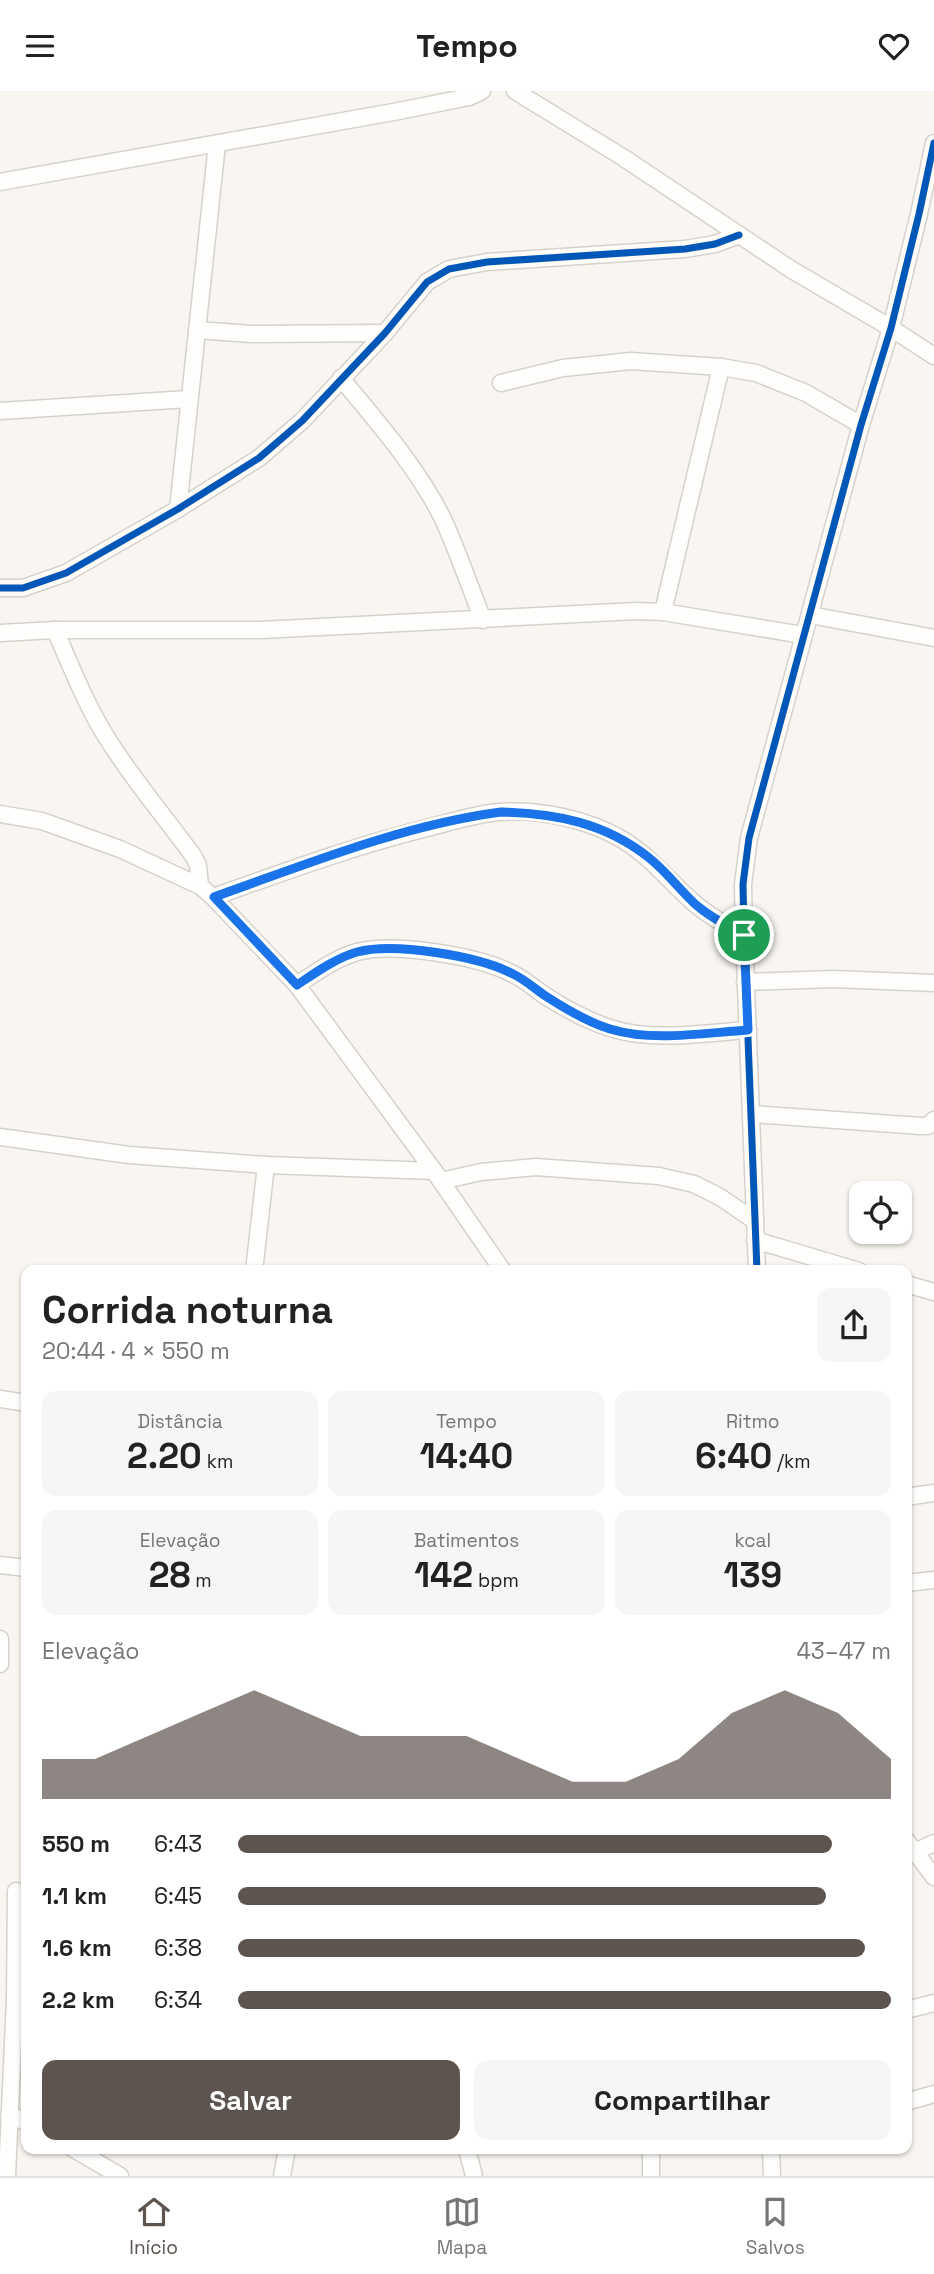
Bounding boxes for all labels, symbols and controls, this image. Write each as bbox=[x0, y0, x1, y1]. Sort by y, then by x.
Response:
text: Tempo bbox=[416, 26, 518, 66]
icon: menu bbox=[21, 27, 59, 65]
icon: heart bbox=[875, 27, 913, 65]
pin bbox=[714, 905, 774, 965]
icon: arrive bbox=[725, 916, 763, 954]
map controls bbox=[849, 1181, 912, 1244]
button: locate bbox=[849, 1181, 912, 1244]
text: Corrida noturna bbox=[42, 1286, 333, 1334]
button: share bbox=[817, 1288, 891, 1362]
text: 20:44 · 4 × 550 m bbox=[42, 1336, 230, 1366]
text: Distância bbox=[138, 1409, 223, 1434]
text: Tempo bbox=[436, 1409, 497, 1434]
text: Ritmo bbox=[726, 1409, 780, 1434]
text: 2.20 bbox=[127, 1434, 202, 1478]
text: 14:40 bbox=[420, 1434, 513, 1478]
text: 6:40 bbox=[695, 1434, 772, 1478]
text: km bbox=[202, 1449, 233, 1474]
text: /km bbox=[772, 1449, 811, 1474]
text: Elevação bbox=[140, 1528, 220, 1553]
text: Batimentos bbox=[414, 1528, 519, 1553]
text: kcal bbox=[734, 1528, 771, 1553]
text: 28 bbox=[149, 1553, 190, 1597]
text: 142 bbox=[414, 1553, 473, 1597]
text: 139 bbox=[723, 1553, 782, 1597]
text: m bbox=[190, 1568, 212, 1593]
text: bpm bbox=[473, 1568, 519, 1593]
text: Elevação bbox=[42, 1636, 140, 1666]
text: 43–47 m bbox=[796, 1636, 891, 1666]
text: 550 m bbox=[42, 1829, 110, 1859]
text: 6:43 bbox=[154, 1829, 202, 1859]
text: 1.1 km bbox=[42, 1881, 107, 1911]
text: 6:45 bbox=[154, 1881, 202, 1911]
text: 1.6 km bbox=[42, 1933, 112, 1963]
text: 6:38 bbox=[154, 1933, 202, 1963]
text: 2.2 km bbox=[42, 1985, 115, 2015]
text: 6:34 bbox=[154, 1985, 202, 2015]
button: Salvar bbox=[42, 2060, 460, 2140]
button: Compartilhar bbox=[474, 2060, 891, 2140]
tab: Início bbox=[129, 2193, 178, 2260]
tab: Mapa bbox=[437, 2193, 487, 2260]
tab: Salvos bbox=[746, 2193, 805, 2260]

